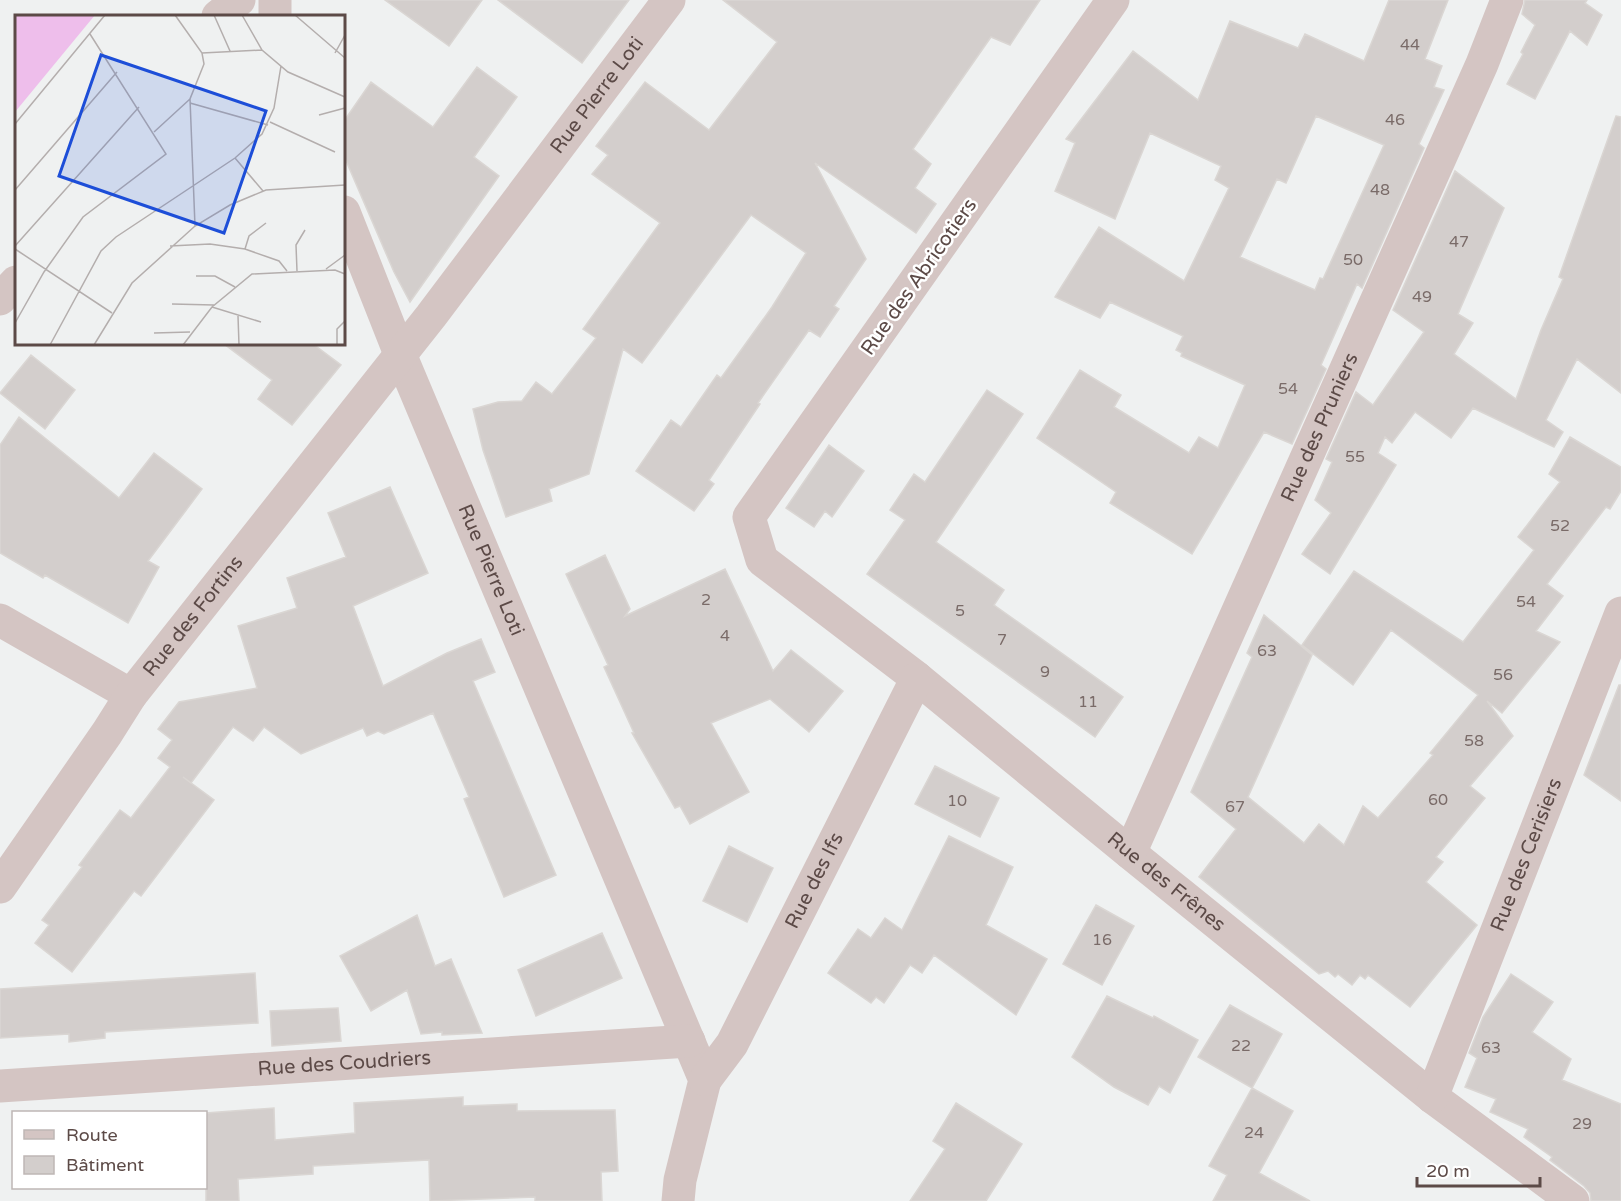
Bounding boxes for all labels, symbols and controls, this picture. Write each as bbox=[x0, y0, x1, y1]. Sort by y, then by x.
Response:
inset map bbox=[15, 15, 345, 345]
street label: Rue Pierre Loti bbox=[545, 32, 649, 159]
house number: 44 bbox=[1400, 35, 1420, 55]
house number: 46 bbox=[1385, 110, 1405, 130]
house number: 48 bbox=[1370, 180, 1390, 200]
street label: Rue des Abricotiers bbox=[856, 194, 982, 360]
house number: 47 bbox=[1449, 232, 1469, 252]
house number: 50 bbox=[1343, 250, 1363, 270]
house number: 49 bbox=[1412, 287, 1432, 307]
street label: Rue des Pruniers bbox=[1276, 349, 1364, 506]
house number: 54 bbox=[1278, 379, 1298, 399]
house number: 55 bbox=[1345, 447, 1365, 467]
street label: Rue Pierre Loti bbox=[453, 501, 529, 639]
house number: 52 bbox=[1550, 516, 1570, 536]
street label: Rue des Fortins bbox=[138, 551, 249, 681]
house number: 2 bbox=[701, 590, 711, 610]
house number: 54 bbox=[1516, 592, 1536, 612]
house number: 5 bbox=[955, 601, 965, 621]
house number: 4 bbox=[720, 626, 730, 646]
house number: 7 bbox=[997, 630, 1007, 650]
house number: 63 bbox=[1257, 641, 1277, 661]
house number: 9 bbox=[1040, 662, 1050, 682]
house number: 56 bbox=[1493, 665, 1513, 685]
house number: 11 bbox=[1078, 692, 1098, 712]
house number: 58 bbox=[1464, 731, 1484, 751]
street label: Rue des Cerisiers bbox=[1486, 775, 1567, 935]
house number: 60 bbox=[1428, 790, 1448, 810]
house number: 10 bbox=[947, 791, 967, 811]
house number: 67 bbox=[1225, 797, 1245, 817]
street label: Rue des Frênes bbox=[1102, 827, 1230, 937]
street label: Rue des Ifs bbox=[780, 829, 849, 933]
house number: 16 bbox=[1092, 930, 1112, 950]
house number: 22 bbox=[1231, 1036, 1251, 1056]
house number: 63 bbox=[1481, 1038, 1501, 1058]
street label: Rue des Coudriers bbox=[257, 1046, 432, 1081]
legend bbox=[12, 1111, 207, 1189]
house number: 29 bbox=[1572, 1114, 1592, 1134]
house number: 24 bbox=[1244, 1123, 1264, 1143]
text: Route bbox=[66, 1124, 118, 1146]
scale bar bbox=[1417, 1150, 1540, 1188]
text: Bâtiment bbox=[66, 1154, 144, 1176]
text: 20 m bbox=[1426, 1160, 1470, 1182]

